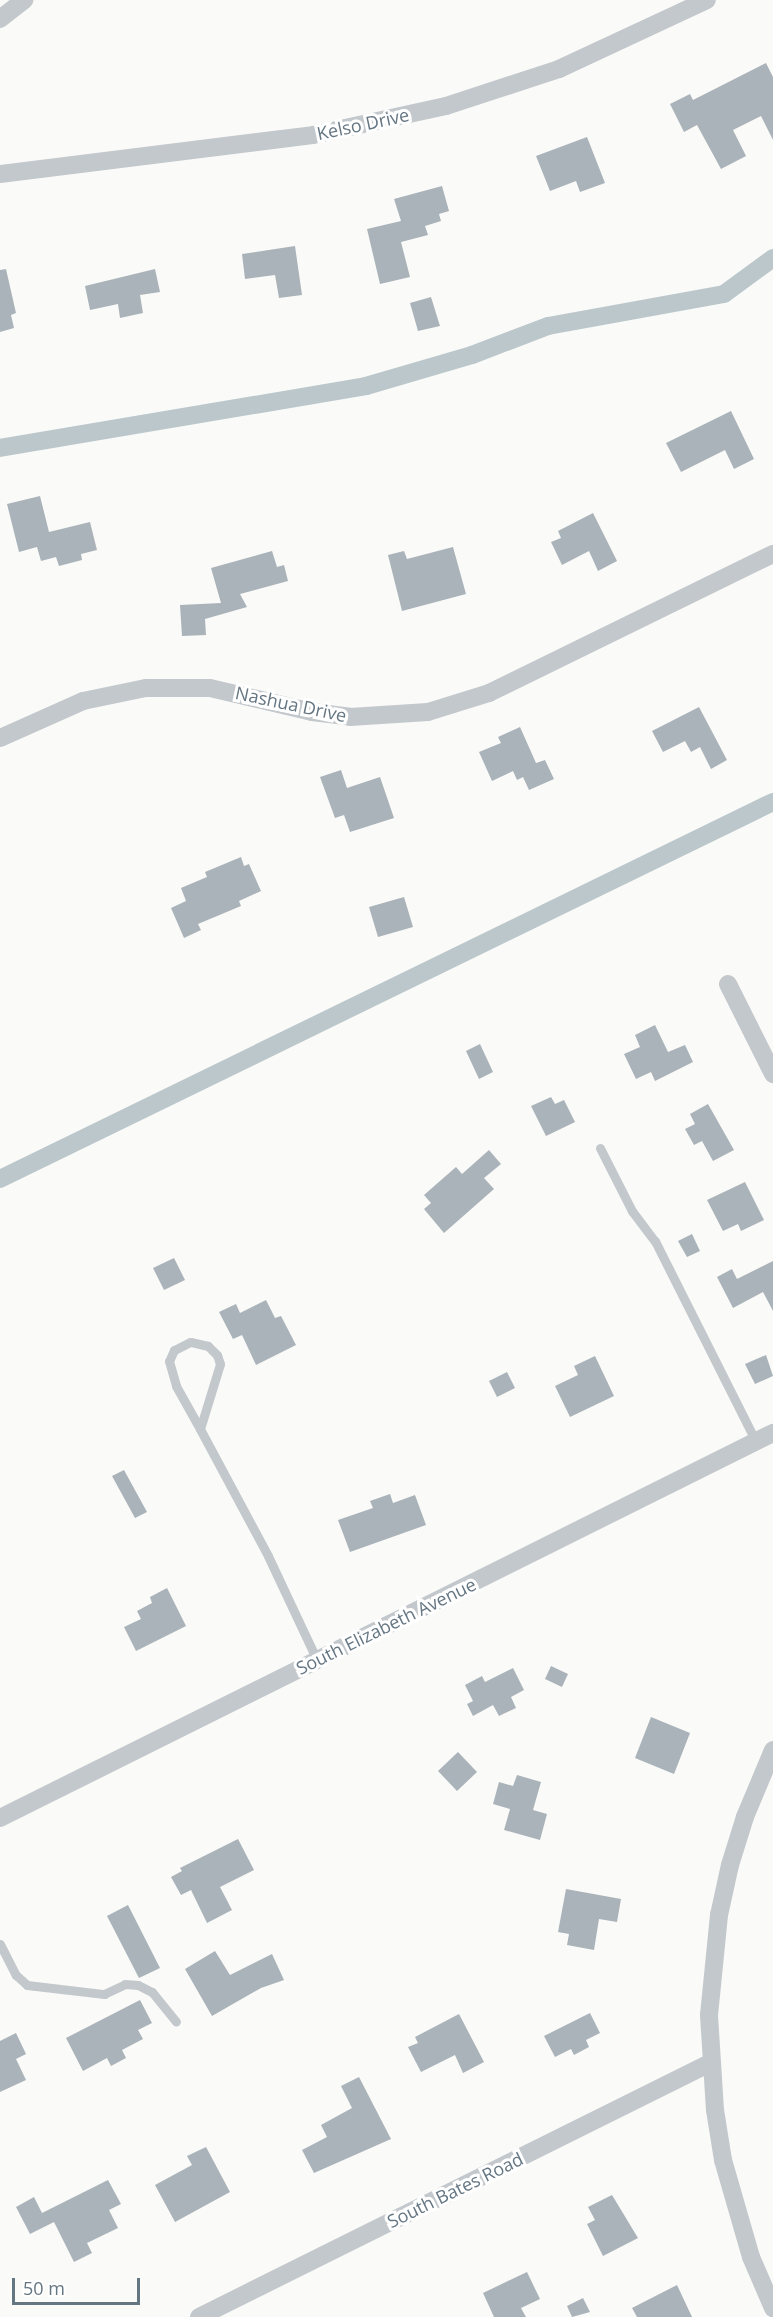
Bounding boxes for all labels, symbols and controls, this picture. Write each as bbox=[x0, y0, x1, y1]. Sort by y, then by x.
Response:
street label: Kelso Drive bbox=[315, 104, 411, 144]
street label: Nashua Drive bbox=[234, 682, 348, 726]
street label: South Elizabeth Avenue bbox=[293, 1573, 479, 1679]
street label: South Bates Road bbox=[384, 2148, 526, 2232]
scale bar bbox=[15, 2266, 142, 2304]
text: 50 m bbox=[23, 2276, 65, 2300]

